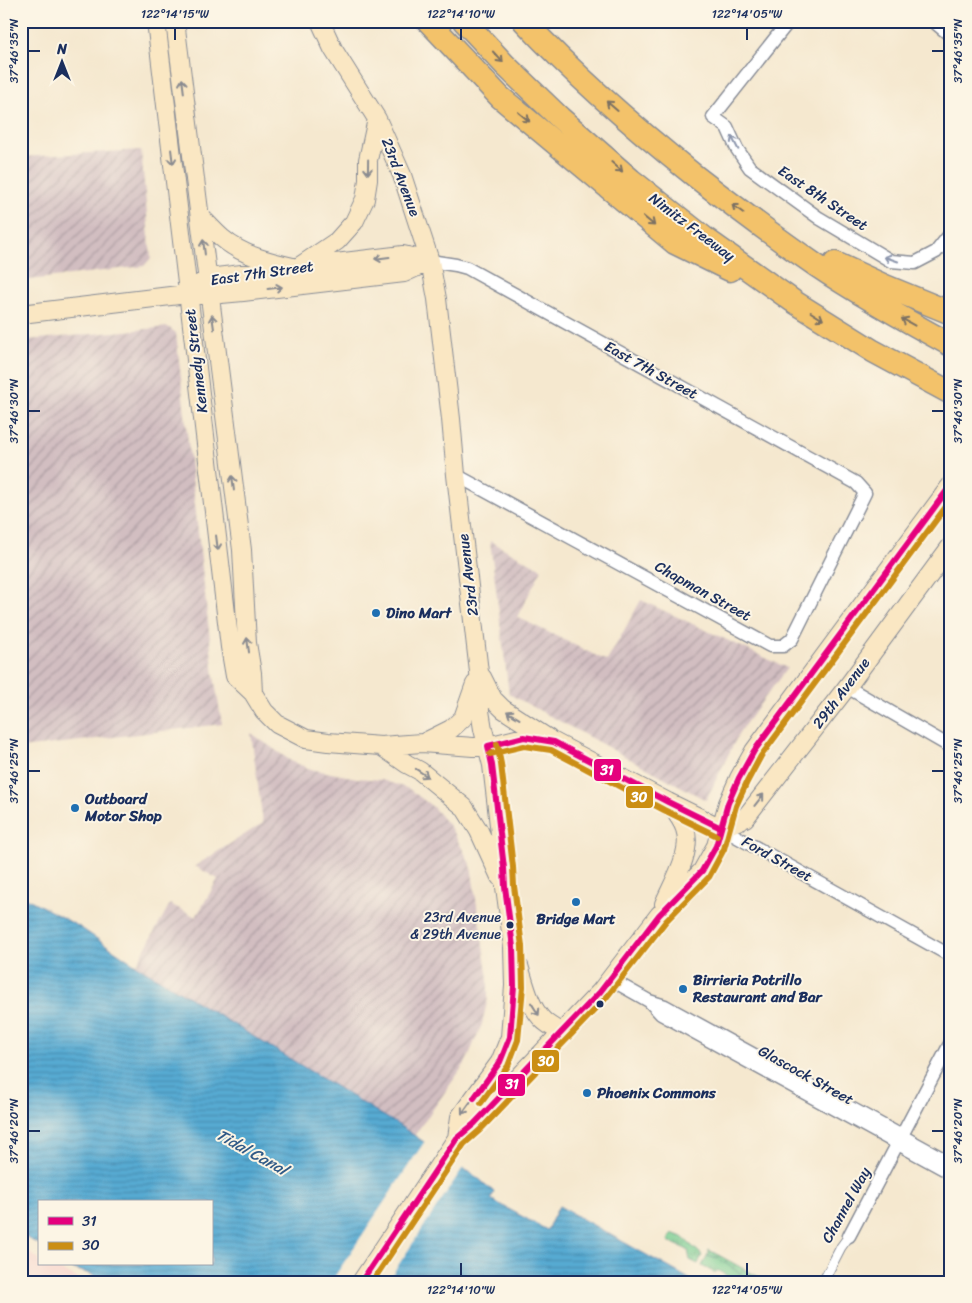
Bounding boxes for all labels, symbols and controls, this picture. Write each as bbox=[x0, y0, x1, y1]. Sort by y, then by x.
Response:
text: 122°14'15"W bbox=[141, 3, 210, 25]
text: 122°14'10"W bbox=[427, 3, 496, 25]
text: 122°14'05"W bbox=[712, 3, 783, 25]
text: 37°46'35"N bbox=[3, 18, 25, 83]
text: 37°46'35"N bbox=[947, 18, 969, 83]
text: N bbox=[56, 37, 67, 62]
north arrow bbox=[38, 38, 88, 88]
one-way arrow bbox=[492, 50, 504, 63]
one-way arrow bbox=[178, 78, 188, 94]
one-way arrow bbox=[605, 100, 618, 112]
one-way arrow bbox=[518, 112, 531, 123]
street label: 23rd Avenue bbox=[374, 134, 428, 220]
one-way arrow bbox=[730, 136, 740, 151]
one-way arrow bbox=[167, 148, 177, 164]
one-way arrow bbox=[363, 158, 373, 174]
street label: East 8th Street bbox=[773, 158, 874, 238]
one-way arrow bbox=[610, 161, 623, 173]
street label: Nimitz Freeway bbox=[643, 186, 741, 268]
one-way arrow bbox=[731, 204, 745, 214]
one-way arrow bbox=[642, 216, 655, 227]
one-way arrow bbox=[199, 239, 209, 255]
street label: East 7th Street bbox=[209, 253, 316, 293]
one-way arrow bbox=[374, 253, 390, 263]
one-way arrow bbox=[884, 254, 899, 263]
one-way arrow bbox=[267, 283, 283, 293]
street label: Kennedy Street bbox=[177, 307, 215, 414]
one-way arrow bbox=[810, 312, 824, 322]
one-way arrow bbox=[208, 315, 218, 331]
one-way arrow bbox=[901, 317, 916, 326]
street label: East 7th Street bbox=[599, 333, 703, 407]
text: 37°46'30"N bbox=[3, 378, 25, 443]
text: 37°46'30"N bbox=[947, 378, 969, 443]
one-way arrow bbox=[228, 476, 238, 492]
street label: 23rd Avenue bbox=[450, 532, 486, 618]
one-way arrow bbox=[212, 535, 222, 551]
street label: Chapman Street bbox=[650, 554, 757, 629]
place label: Dino Mart bbox=[386, 600, 452, 626]
marker: Dino Mart bbox=[370, 607, 382, 619]
one-way arrow bbox=[242, 638, 252, 654]
street label: 29th Avenue bbox=[805, 652, 877, 734]
one-way arrow bbox=[506, 710, 520, 720]
text: 37°46'25"N bbox=[3, 738, 25, 803]
text: 37°46'25"N bbox=[947, 738, 969, 803]
line badge: 31 bbox=[593, 758, 622, 782]
text: 31 bbox=[599, 758, 614, 783]
one-way arrow bbox=[414, 768, 428, 778]
line badge: 30 bbox=[625, 785, 654, 809]
text: 30 bbox=[630, 785, 647, 810]
place label: Outboard Motor Shop bbox=[84, 786, 162, 829]
one-way arrow bbox=[754, 794, 765, 807]
marker: Outboard Motor Shop bbox=[69, 802, 81, 814]
street label: Ford Street bbox=[737, 829, 818, 889]
marker: Bridge Mart bbox=[570, 896, 582, 908]
place label: 23rd Avenue & 29th Avenue bbox=[410, 905, 501, 947]
place label: Bridge Mart bbox=[536, 906, 616, 932]
marker: 23rd Avenue & 29th Avenue bbox=[505, 920, 515, 930]
place label: Birrieria Potrillo Restaurant and Bar bbox=[692, 967, 824, 1010]
marker: Birrieria Potrillo Restaurant and Bar bbox=[677, 983, 689, 995]
unlabelled marker bbox=[595, 999, 605, 1009]
one-way arrow bbox=[531, 1001, 541, 1015]
street label: Glascock Street bbox=[753, 1038, 859, 1112]
line badge: 30 bbox=[531, 1049, 560, 1073]
text: 30 bbox=[537, 1049, 554, 1074]
text: 31 bbox=[504, 1072, 519, 1097]
line badge: 31 bbox=[497, 1073, 526, 1097]
place label: Phoenix Commons bbox=[597, 1080, 717, 1106]
marker: Phoenix Commons bbox=[581, 1087, 593, 1099]
text: 37°46'20"N bbox=[3, 1098, 25, 1164]
text: 37°46'20"N bbox=[947, 1098, 969, 1164]
one-way arrow bbox=[461, 1101, 472, 1114]
water label: Tidal Canal bbox=[211, 1120, 296, 1185]
street label: Channel Way bbox=[814, 1162, 878, 1248]
legend bbox=[38, 1200, 212, 1266]
text: 31 bbox=[82, 1208, 97, 1234]
text: 30 bbox=[82, 1232, 100, 1258]
text: 122°14'10"W bbox=[427, 1279, 496, 1301]
text: 122°14'05"W bbox=[712, 1279, 783, 1301]

